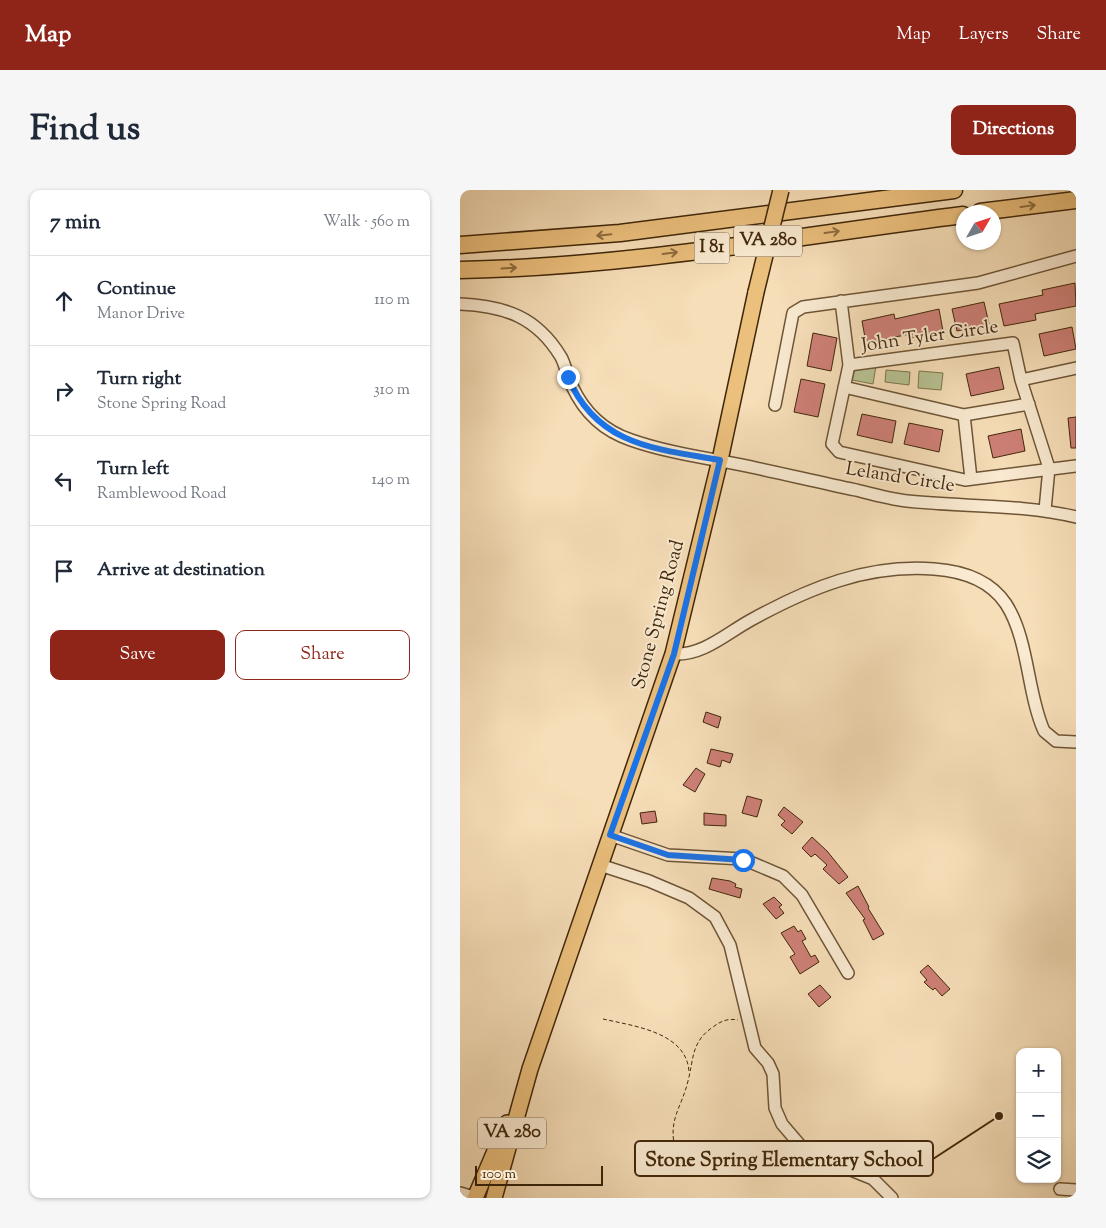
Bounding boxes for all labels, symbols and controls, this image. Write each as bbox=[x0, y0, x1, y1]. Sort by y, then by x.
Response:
text: Map bbox=[25, 18, 71, 52]
text: Map bbox=[896, 22, 931, 48]
text: Layers bbox=[959, 22, 1009, 48]
text: Share bbox=[1037, 22, 1081, 48]
text: Find us bbox=[30, 105, 140, 156]
button: Directions bbox=[951, 105, 1076, 155]
one-way arrow bbox=[1020, 201, 1036, 211]
north arrow bbox=[956, 205, 1001, 250]
text: 7 min bbox=[50, 208, 101, 238]
text: Walk · 560 m bbox=[323, 211, 410, 234]
road number: VA 280 bbox=[734, 226, 802, 256]
one-way arrow bbox=[823, 227, 839, 237]
one-way arrow bbox=[597, 230, 613, 240]
road number: I 81 bbox=[694, 232, 730, 264]
one-way arrow bbox=[662, 248, 678, 258]
one-way arrow bbox=[500, 263, 516, 272]
text: Continue bbox=[97, 276, 176, 303]
icon: ahead bbox=[50, 287, 78, 315]
text: 110 m bbox=[374, 289, 410, 312]
text: Manor Drive bbox=[97, 303, 185, 326]
street label: John Tyler Circle bbox=[859, 314, 1001, 360]
text: Turn right bbox=[97, 366, 181, 393]
route end bbox=[557, 366, 580, 389]
icon: right bbox=[50, 377, 78, 405]
text: 310 m bbox=[373, 379, 410, 402]
text: Stone Spring Road bbox=[97, 393, 226, 416]
text: Turn left bbox=[97, 456, 169, 483]
street label: Leland Circle bbox=[844, 456, 957, 500]
icon: left bbox=[50, 467, 78, 495]
text: 140 m bbox=[372, 469, 410, 492]
text: Ramblewood Road bbox=[97, 483, 227, 506]
street label: Stone Spring Road bbox=[626, 537, 692, 693]
icon: arrive bbox=[50, 557, 78, 585]
text: Arrive at destination bbox=[97, 557, 265, 584]
button: Save bbox=[50, 630, 225, 680]
button: Share bbox=[235, 630, 410, 680]
route start bbox=[732, 849, 755, 872]
map controls bbox=[1016, 1048, 1061, 1183]
button: + bbox=[1016, 1048, 1061, 1093]
button: − bbox=[1016, 1093, 1061, 1138]
road number: VA 280 bbox=[478, 1118, 546, 1148]
button: layers bbox=[1016, 1138, 1061, 1183]
callout: Stone Spring Elementary School bbox=[635, 1141, 933, 1176]
text: Stone Spring Elementary School bbox=[645, 1147, 923, 1176]
scale bar bbox=[475, 1163, 602, 1186]
text: 100 m bbox=[482, 1165, 516, 1185]

